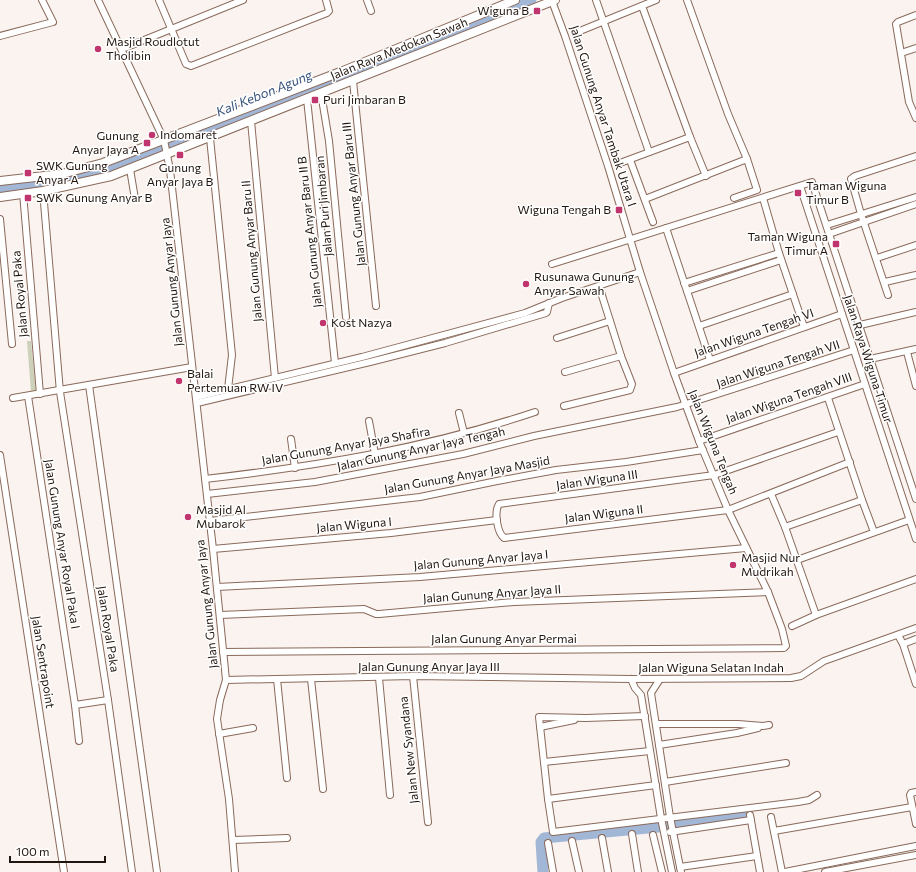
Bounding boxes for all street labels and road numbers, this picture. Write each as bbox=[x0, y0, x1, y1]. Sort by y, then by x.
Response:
street label: Jalan Raya Medokan Sawah bbox=[328, 14, 470, 83]
street label: Jalan Gunung Anyar Tambak Utara I bbox=[567, 23, 640, 208]
street label: Jalan Gunung Anyar Baru III bbox=[338, 121, 369, 267]
street label: Jalan Gunung Anyar Baru II B bbox=[294, 155, 325, 308]
street label: Jalan Puri Jimbaran bbox=[312, 155, 335, 257]
street label: Jalan Gunung Anyar Baru II bbox=[238, 180, 265, 322]
street label: Jalan Gunung Anyar Jaya bbox=[157, 217, 186, 347]
street label: Jalan Royal Paka bbox=[8, 250, 31, 338]
street label: Jalan Raya Wiguna Timur bbox=[841, 293, 896, 425]
street label: Jalan Wiguna Tengah VI bbox=[692, 305, 816, 360]
street label: Jalan Wiguna Tengah VII bbox=[714, 336, 842, 391]
street label: Jalan Wiguna Tengah VIII bbox=[724, 369, 854, 426]
street label: Jalan Wiguna Tengah bbox=[686, 387, 741, 496]
street label: Jalan Gunung Anyar Jaya Shafira bbox=[261, 423, 431, 468]
street label: Jalan Gunung Anyar Jaya Tengah bbox=[336, 423, 506, 474]
street label: Jalan Gunung Anyar Jaya Masjid bbox=[383, 453, 551, 496]
street label: Jalan Gunung Anyar Royal Paka I bbox=[42, 458, 83, 630]
street label: Jalan Wiguna III bbox=[555, 466, 639, 493]
street label: Jalan Wiguna II bbox=[564, 501, 644, 526]
street label: Jalan Wiguna I bbox=[316, 514, 392, 535]
street label: Jalan Gunung Anyar Jaya bbox=[192, 539, 221, 669]
street label: Jalan Gunung Anyar Jaya I bbox=[413, 546, 549, 573]
street label: Jalan Gunung Anyar Jaya II bbox=[422, 581, 562, 606]
street label: Jalan Royal Paka bbox=[94, 585, 123, 673]
street label: Jalan Sentrapoint bbox=[29, 615, 58, 709]
street label: Jalan Gunung Anyar Permai bbox=[431, 631, 577, 646]
street label: Jalan Gunung Anyar Jaya III bbox=[358, 659, 500, 674]
street label: Jalan Wiguna Selatan Indah bbox=[638, 660, 784, 675]
street label: Jalan New Syandana bbox=[395, 696, 422, 804]

